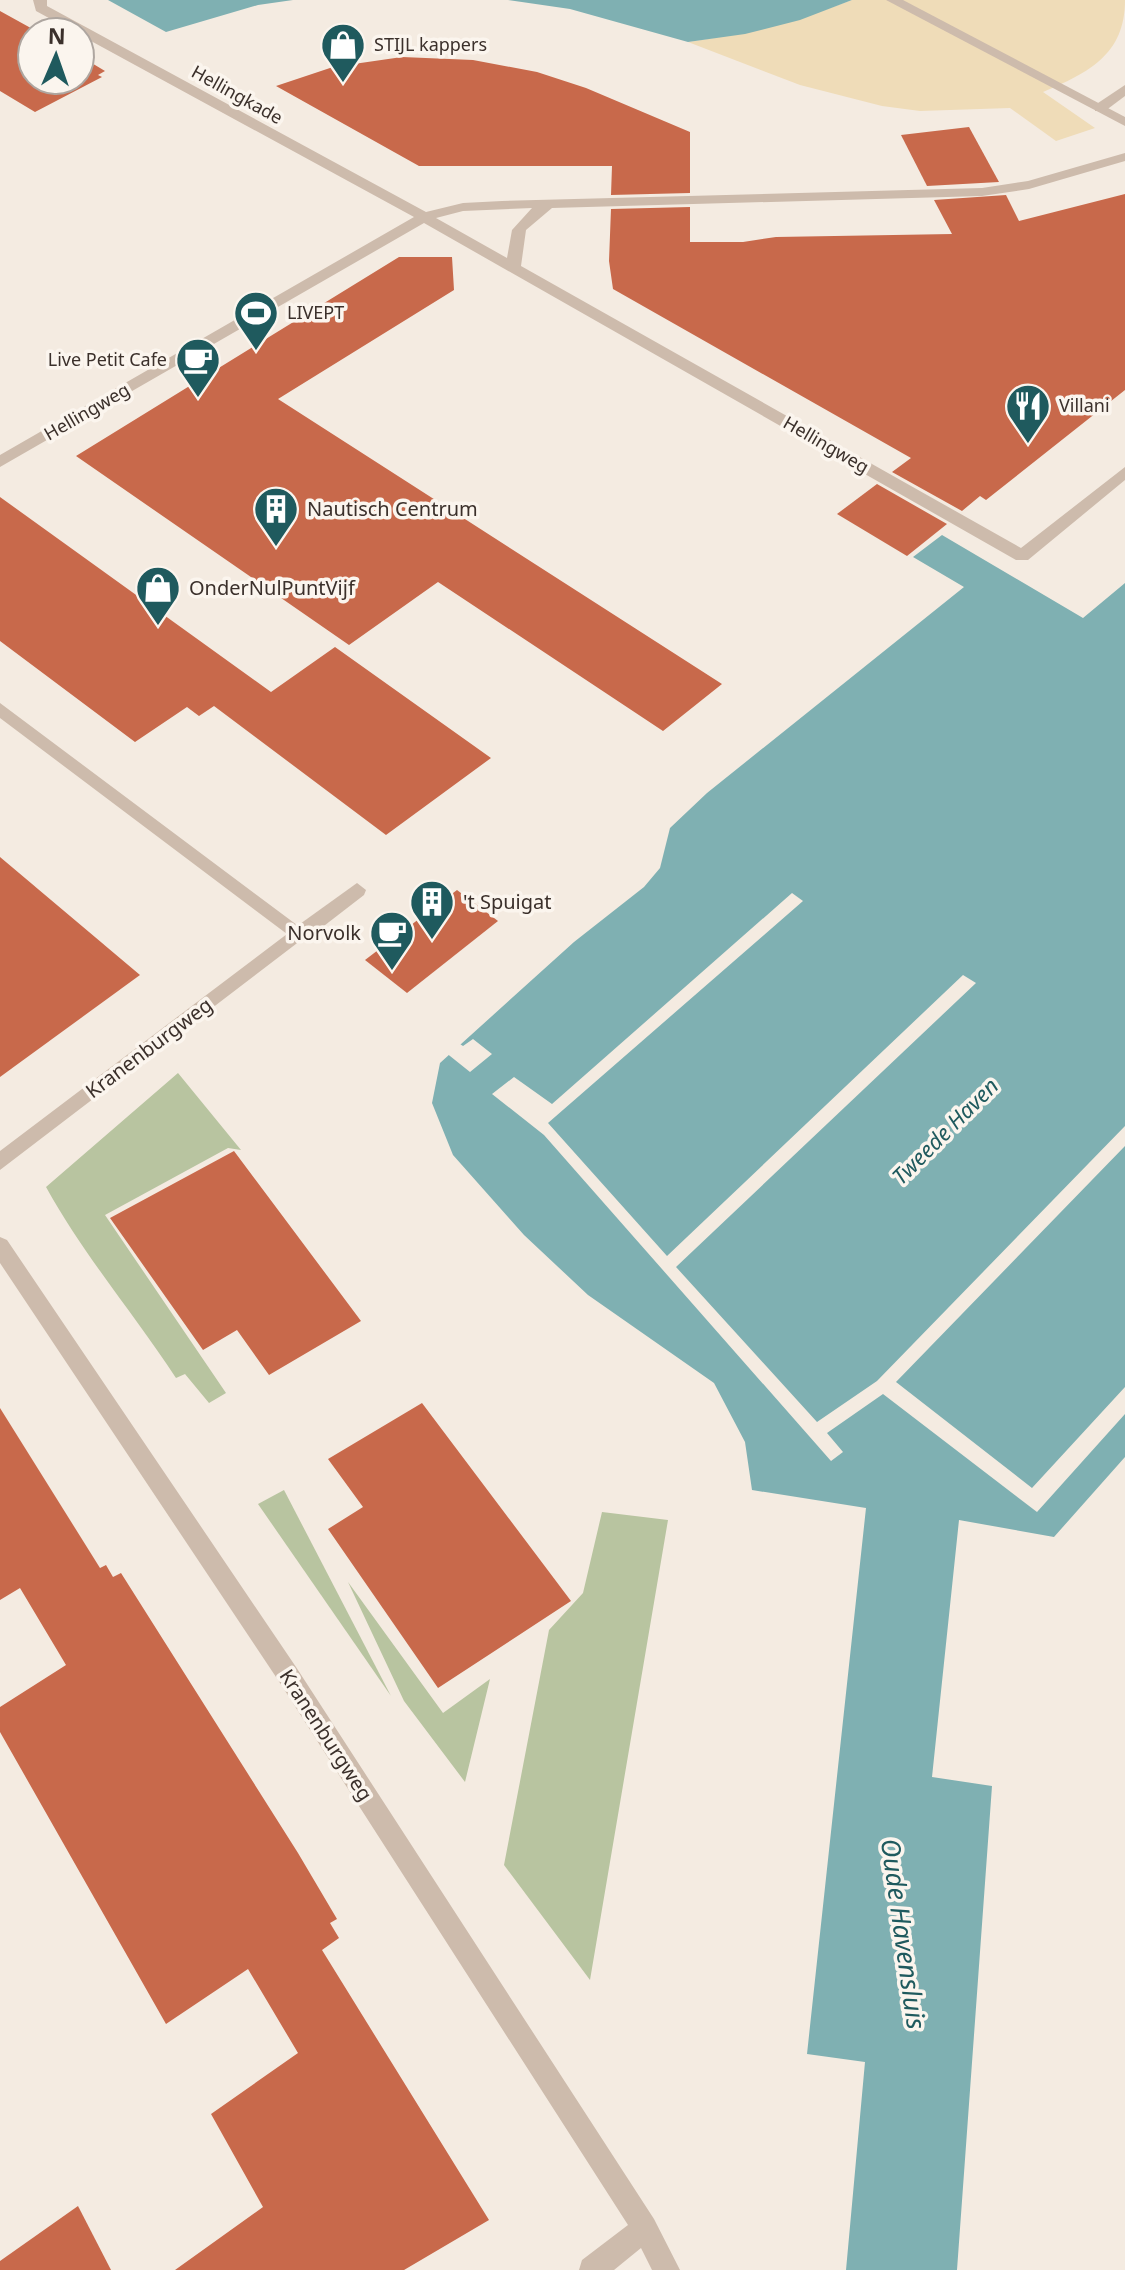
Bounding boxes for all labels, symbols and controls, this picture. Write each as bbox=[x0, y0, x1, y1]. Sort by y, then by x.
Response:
north arrow bbox=[16, 16, 96, 96]
text: N bbox=[47, 20, 66, 50]
shop icon: STIJL kappers bbox=[319, 21, 367, 84]
place label: STIJL kappers bbox=[374, 32, 487, 56]
street label: Hellingkade bbox=[188, 59, 287, 129]
sports icon: LIVEPT bbox=[232, 289, 280, 352]
place label: LIVEPT bbox=[287, 300, 344, 324]
cafe icon: Live Petit Cafe bbox=[174, 336, 222, 399]
place label: Live Petit Cafe bbox=[48, 347, 167, 371]
street label: Hellingweg bbox=[39, 377, 134, 445]
restaurant icon: Villani bbox=[1004, 382, 1052, 445]
place label: Villani bbox=[1059, 393, 1110, 417]
street label: Hellingweg bbox=[779, 410, 874, 478]
building icon: Nautisch Centrum bbox=[252, 485, 300, 548]
place label: Nautisch Centrum bbox=[307, 495, 478, 522]
shop icon: OnderNulPuntVijf bbox=[134, 564, 182, 627]
place label: OnderNulPuntVijf bbox=[189, 574, 356, 601]
building icon: 't Spuigat bbox=[408, 878, 456, 941]
place label: 't Spuigat bbox=[463, 888, 551, 915]
cafe icon: Norvolk bbox=[368, 909, 416, 972]
place label: Norvolk bbox=[287, 919, 361, 946]
street label: Kranenburgweg bbox=[80, 991, 217, 1104]
water label: Tweede Haven bbox=[884, 1070, 1004, 1190]
street label: Kranenburgweg bbox=[274, 1664, 379, 1806]
water label: Oude Havensluis bbox=[873, 1836, 935, 2032]

